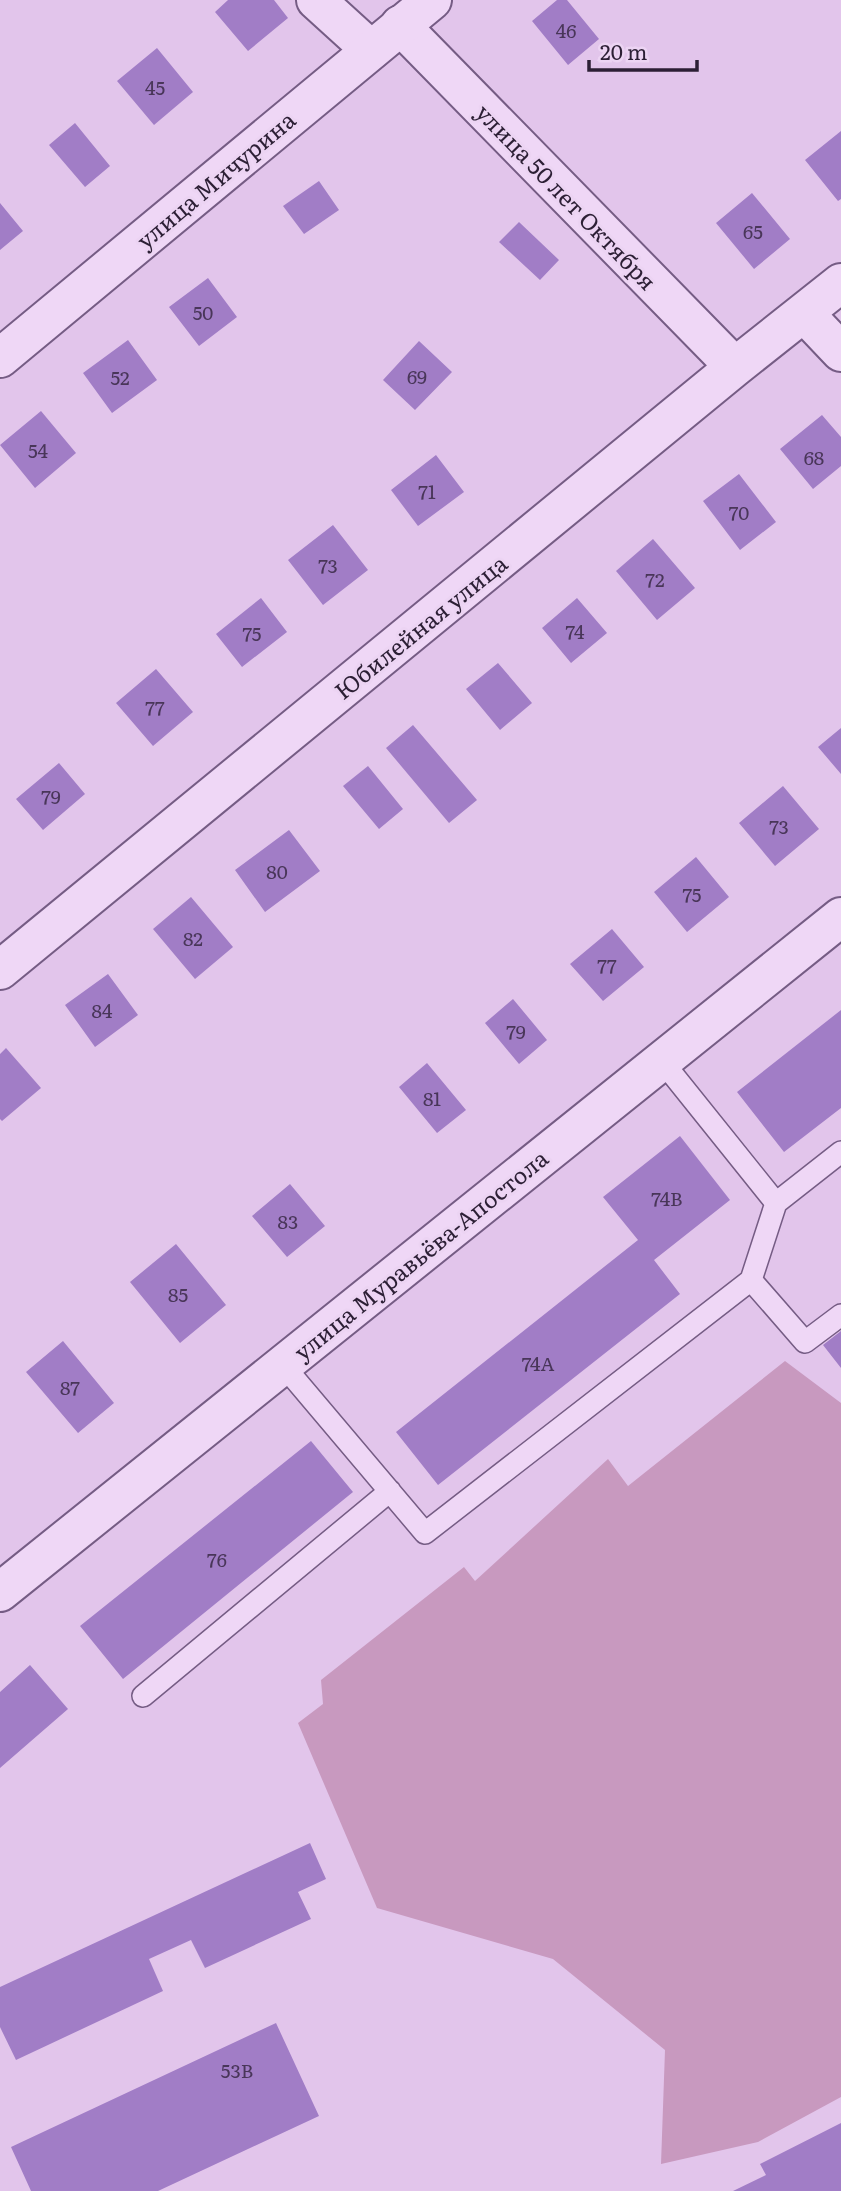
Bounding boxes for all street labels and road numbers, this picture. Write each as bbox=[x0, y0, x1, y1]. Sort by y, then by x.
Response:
street label: улица 50 лет Октября bbox=[469, 95, 665, 297]
street label: улица Мичурина bbox=[128, 102, 302, 256]
street label: Юбилейная улица bbox=[326, 545, 514, 706]
street label: улица Муравьёва-Апостола bbox=[285, 1140, 555, 1368]

